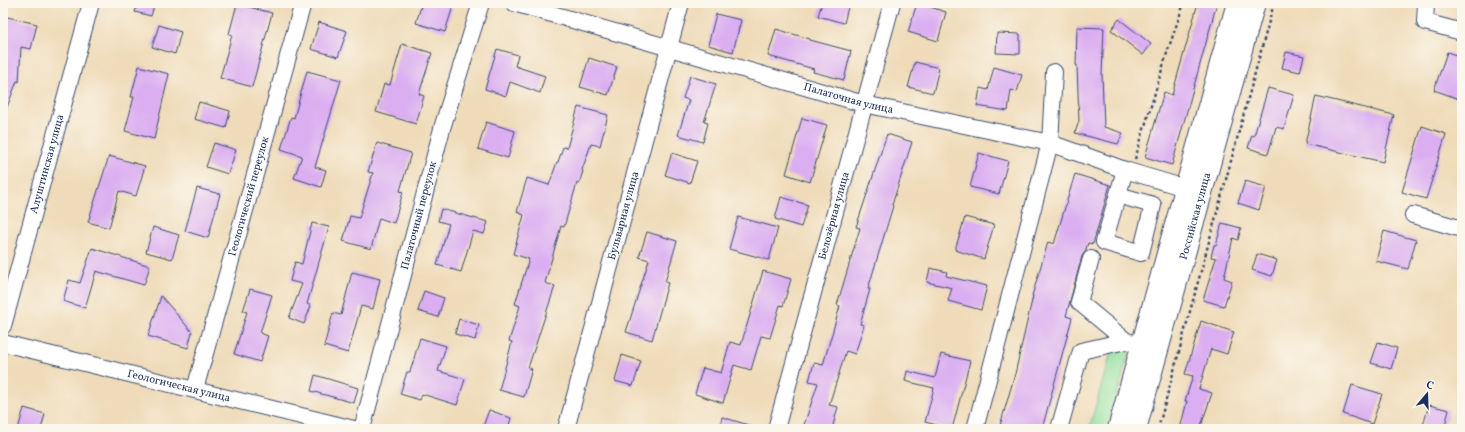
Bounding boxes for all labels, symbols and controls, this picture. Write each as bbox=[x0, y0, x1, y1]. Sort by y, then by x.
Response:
street label: Палаточная улица bbox=[802, 79, 895, 118]
street label: Алуштинская улица bbox=[26, 112, 68, 215]
street label: Геологический переулок bbox=[225, 135, 273, 258]
street label: Палаточный переулок bbox=[397, 159, 441, 271]
street label: Бульварная улица bbox=[604, 169, 643, 262]
street label: Белозёрная улица bbox=[815, 170, 853, 261]
street label: Российская улица bbox=[1176, 170, 1215, 261]
street label: Геологическая улица bbox=[126, 366, 232, 406]
north arrow bbox=[1407, 374, 1447, 414]
text: С bbox=[1424, 378, 1436, 394]

